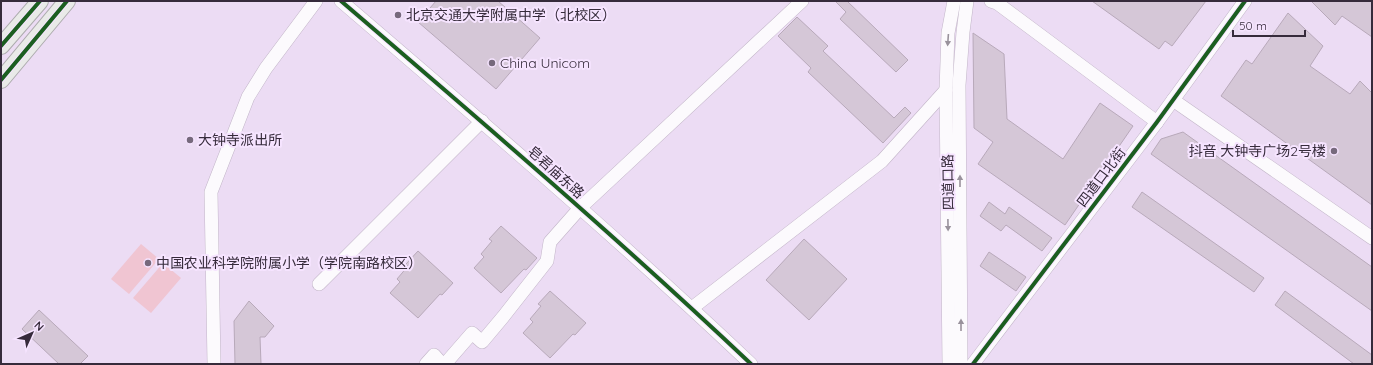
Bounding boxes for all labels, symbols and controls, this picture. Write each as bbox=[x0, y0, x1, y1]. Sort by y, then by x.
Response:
place label: 北京交通大学附属中学（北校区） bbox=[406, 6, 616, 24]
marker: 北京交通大学附属中学（北校区） bbox=[393, 10, 403, 20]
scale bar bbox=[1233, 12, 1305, 38]
text: 50 m bbox=[1239, 18, 1267, 33]
one-way arrow bbox=[945, 34, 951, 47]
place label: China Unicom bbox=[500, 54, 590, 72]
marker: China Unicom bbox=[487, 58, 497, 68]
place label: 大钟寺派出所 bbox=[198, 131, 282, 149]
marker: 大钟寺派出所 bbox=[185, 135, 195, 145]
street label: 皂君庙东路 bbox=[524, 142, 588, 202]
place label: 抖音 大钟寺广场2号楼 bbox=[1188, 142, 1326, 160]
street label: 四道口北街 bbox=[1073, 144, 1129, 210]
marker: 抖音 大钟寺广场2号楼 bbox=[1329, 146, 1339, 156]
street label: 四道口路 bbox=[939, 154, 957, 210]
one-way arrow bbox=[957, 174, 963, 187]
one-way arrow bbox=[945, 219, 951, 232]
place label: 中国农业科学院附属小学（学院南路校区） bbox=[156, 254, 422, 272]
marker: 中国农业科学院附属小学（学院南路校区） bbox=[143, 258, 153, 268]
north arrow bbox=[12, 313, 52, 353]
text: N bbox=[31, 318, 47, 334]
one-way arrow bbox=[958, 318, 964, 331]

